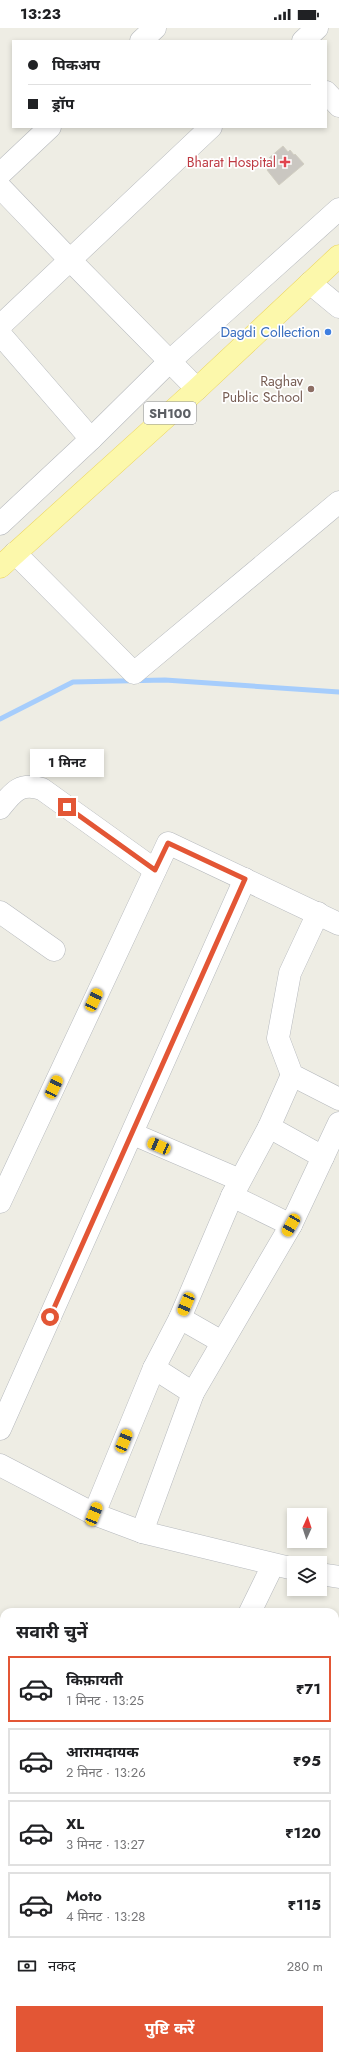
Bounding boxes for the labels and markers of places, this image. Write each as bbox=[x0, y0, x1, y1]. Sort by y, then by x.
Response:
place label: Bharat Hospital bbox=[187, 152, 276, 172]
marker: Bharat Hospital bbox=[279, 156, 291, 168]
place label: Dagdi Collection bbox=[220, 322, 320, 342]
marker: Dagdi Collection bbox=[323, 327, 333, 337]
place label: Raghav Public School bbox=[222, 371, 304, 407]
marker: Raghav Public School bbox=[306, 384, 316, 394]

